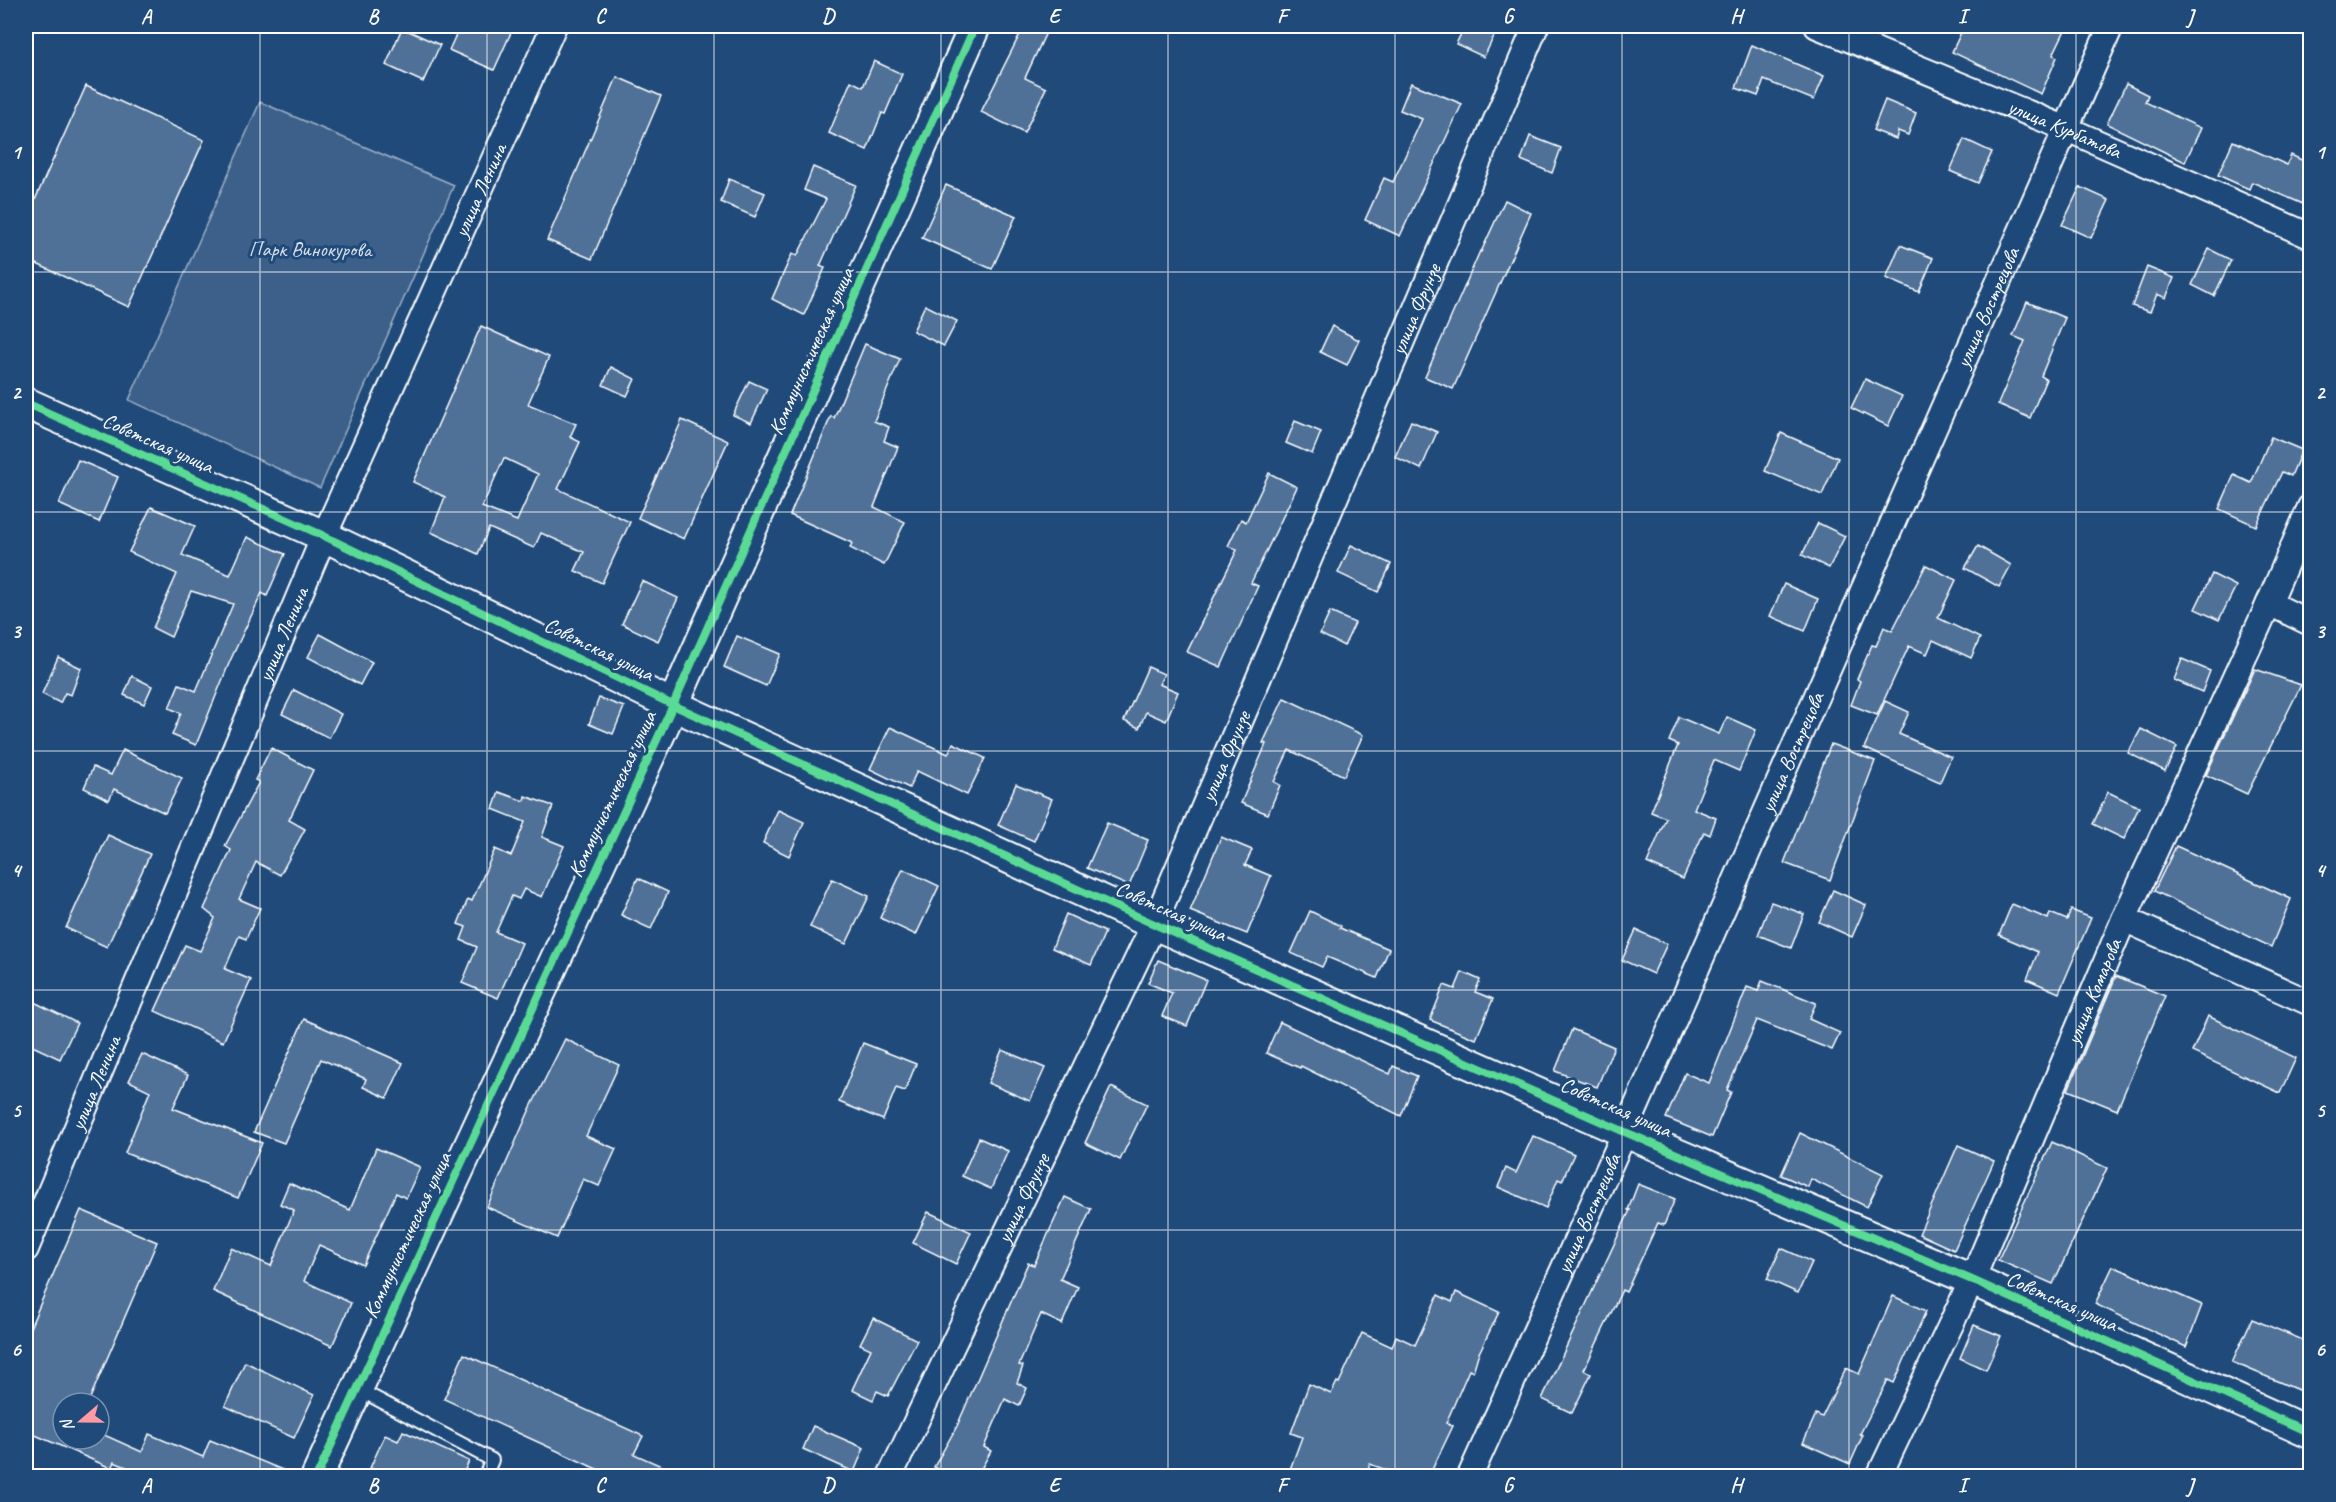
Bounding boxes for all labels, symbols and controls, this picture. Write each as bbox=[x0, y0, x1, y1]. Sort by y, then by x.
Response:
text: A bbox=[141, 4, 153, 29]
text: B bbox=[368, 4, 380, 29]
text: C bbox=[595, 4, 607, 29]
text: D bbox=[822, 4, 836, 29]
text: E bbox=[1049, 4, 1063, 29]
text: F bbox=[1277, 4, 1291, 29]
text: G bbox=[1503, 4, 1516, 29]
text: H bbox=[1730, 4, 1745, 29]
text: I bbox=[1958, 4, 1971, 29]
text: J bbox=[2185, 4, 2197, 29]
street label: улица Курбатова bbox=[2002, 92, 2127, 165]
street label: улица Ленина bbox=[447, 137, 513, 243]
text: 1 bbox=[12, 140, 23, 165]
text: 1 bbox=[2316, 140, 2327, 165]
park label: Парк Винокурова bbox=[249, 236, 374, 262]
street label: улица Вострецова bbox=[1949, 242, 2026, 373]
street label: улица Фрунзе bbox=[1384, 259, 1447, 360]
street label: Коммунистическая улица bbox=[762, 262, 860, 439]
text: 2 bbox=[12, 380, 23, 405]
text: 2 bbox=[2316, 380, 2327, 405]
street label: Советская улица bbox=[99, 407, 219, 480]
street label: улица Ленина bbox=[251, 581, 315, 687]
street label: Советская улица bbox=[540, 611, 660, 687]
text: 3 bbox=[12, 619, 23, 644]
text: 3 bbox=[2316, 619, 2327, 644]
street label: улица Вострецова bbox=[1753, 687, 1830, 818]
street label: Коммунистическая улица bbox=[562, 705, 663, 881]
street label: улица Фрунзе bbox=[1194, 706, 1257, 808]
text: 4 bbox=[12, 858, 24, 883]
text: 4 bbox=[2316, 858, 2328, 883]
street label: Советская улица bbox=[1112, 875, 1232, 948]
street label: улица Комарова bbox=[2059, 933, 2128, 1050]
street label: улица Ленина bbox=[63, 1030, 128, 1136]
street label: Советская улица bbox=[1557, 1071, 1677, 1144]
text: 5 bbox=[12, 1098, 23, 1123]
text: 5 bbox=[2316, 1098, 2327, 1123]
street label: Коммунистическая улица bbox=[357, 1146, 458, 1322]
street label: улица Фрунзе bbox=[990, 1148, 1056, 1249]
street label: улица Вострецова bbox=[1549, 1148, 1627, 1279]
street label: Советская улица bbox=[2003, 1265, 2123, 1338]
text: 6 bbox=[11, 1337, 22, 1362]
text: 6 bbox=[2315, 1337, 2326, 1362]
north arrow bbox=[51, 1391, 111, 1451]
text: N bbox=[56, 1415, 79, 1434]
text: A bbox=[141, 1473, 153, 1498]
text: B bbox=[368, 1473, 380, 1498]
text: C bbox=[595, 1473, 607, 1498]
text: D bbox=[822, 1473, 836, 1498]
text: E bbox=[1049, 1473, 1063, 1498]
text: F bbox=[1277, 1473, 1291, 1498]
text: G bbox=[1503, 1473, 1516, 1498]
text: H bbox=[1730, 1473, 1745, 1498]
text: I bbox=[1958, 1473, 1971, 1498]
text: J bbox=[2185, 1473, 2197, 1498]

